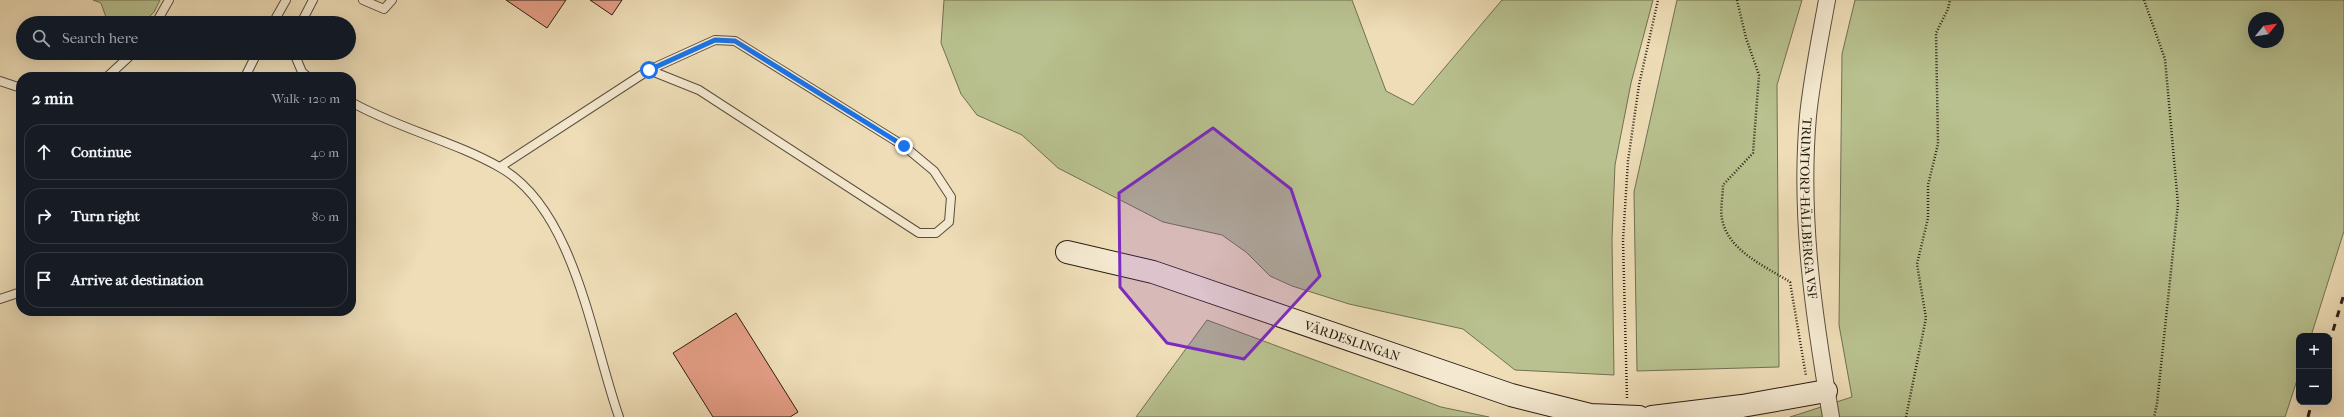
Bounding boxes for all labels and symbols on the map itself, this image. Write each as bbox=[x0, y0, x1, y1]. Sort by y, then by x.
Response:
north arrow bbox=[2248, 12, 2284, 48]
route start bbox=[640, 61, 658, 79]
street label: TRUMTORP-HÄLLBERGA VSF bbox=[1798, 117, 1821, 300]
route end bbox=[895, 137, 913, 155]
street label: VÄRDESLINGAN bbox=[1302, 317, 1402, 364]

